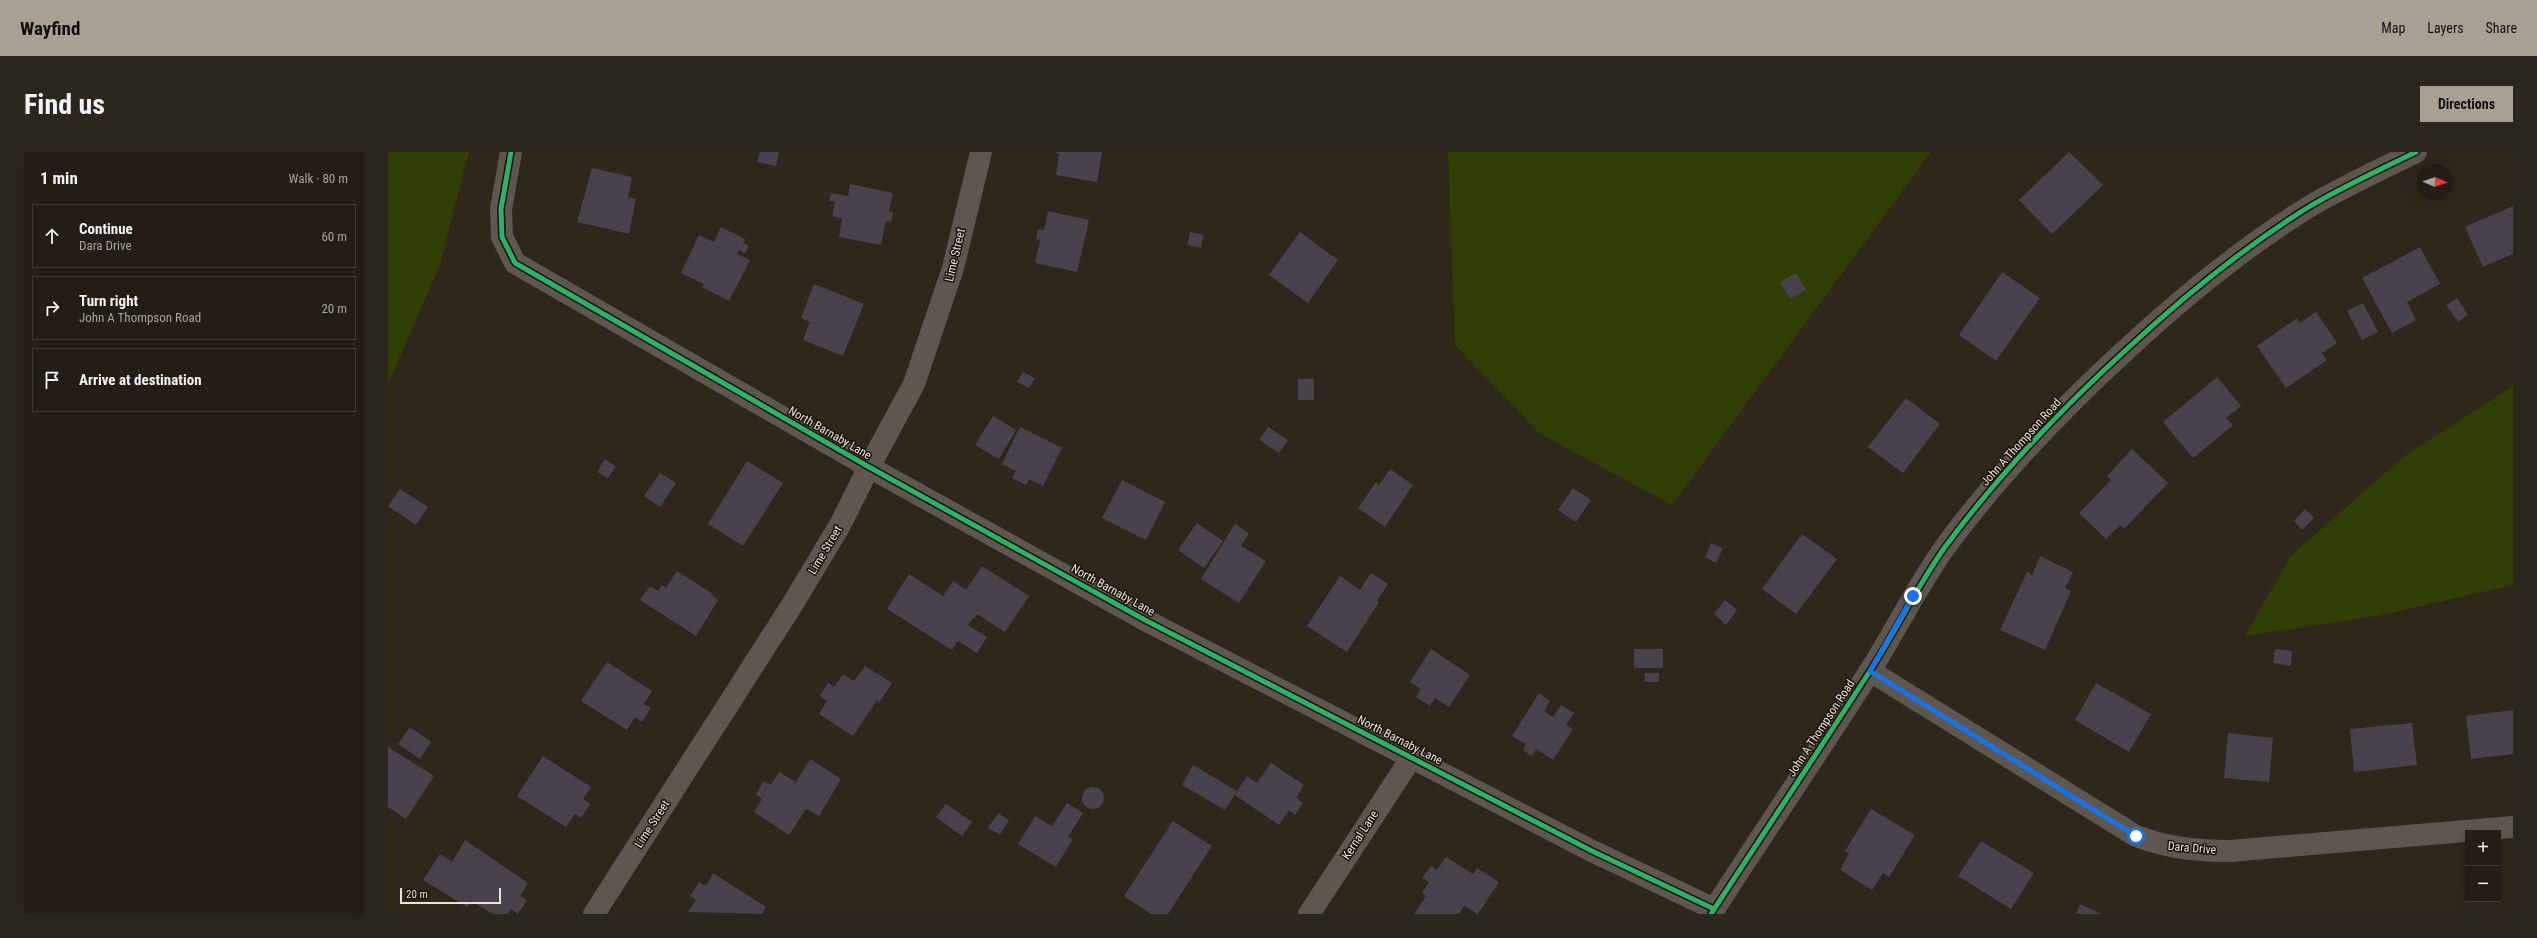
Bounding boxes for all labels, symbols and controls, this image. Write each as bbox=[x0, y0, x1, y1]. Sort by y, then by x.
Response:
text: Wayfind bbox=[20, 17, 80, 40]
text: Map bbox=[2381, 20, 2405, 36]
text: Layers bbox=[2427, 20, 2464, 36]
text: Share bbox=[2486, 20, 2517, 36]
button: Directions bbox=[2420, 86, 2513, 122]
text: Find us bbox=[24, 88, 105, 121]
north arrow bbox=[2417, 164, 2453, 200]
text: 1 min bbox=[40, 168, 78, 188]
text: Walk · 80 m bbox=[288, 171, 348, 186]
text: Continue bbox=[79, 220, 133, 238]
icon: ahead bbox=[41, 225, 63, 247]
street label: Lime Street bbox=[942, 227, 968, 283]
text: 60 m bbox=[321, 229, 347, 244]
text: Dara Drive bbox=[79, 238, 132, 253]
text: Turn right bbox=[79, 292, 138, 310]
icon: right bbox=[41, 297, 63, 319]
text: 20 m bbox=[321, 301, 347, 316]
text: John A Thompson Road bbox=[79, 310, 201, 325]
icon: arrive bbox=[41, 369, 63, 391]
text: Arrive at destination bbox=[79, 371, 202, 389]
street label: John A Thompson Road bbox=[1978, 395, 2064, 489]
street label: North Barnaby Lane bbox=[786, 404, 874, 463]
street label: Lime Street bbox=[805, 523, 845, 577]
street label: North Barnaby Lane bbox=[1069, 561, 1158, 619]
route end bbox=[1904, 587, 1922, 605]
street label: John A Thompson Road bbox=[1784, 677, 1858, 779]
street label: North Barnaby Lane bbox=[1355, 713, 1445, 768]
street label: Lime Street bbox=[631, 797, 673, 850]
street label: Kernal Lane bbox=[1339, 808, 1381, 862]
route start bbox=[2127, 827, 2145, 845]
map controls bbox=[2465, 830, 2501, 902]
button: + bbox=[2465, 830, 2501, 866]
street label: Dara Drive bbox=[2167, 839, 2217, 857]
button: − bbox=[2465, 866, 2501, 902]
scale bar bbox=[400, 886, 501, 905]
text: 20 m bbox=[406, 888, 428, 901]

